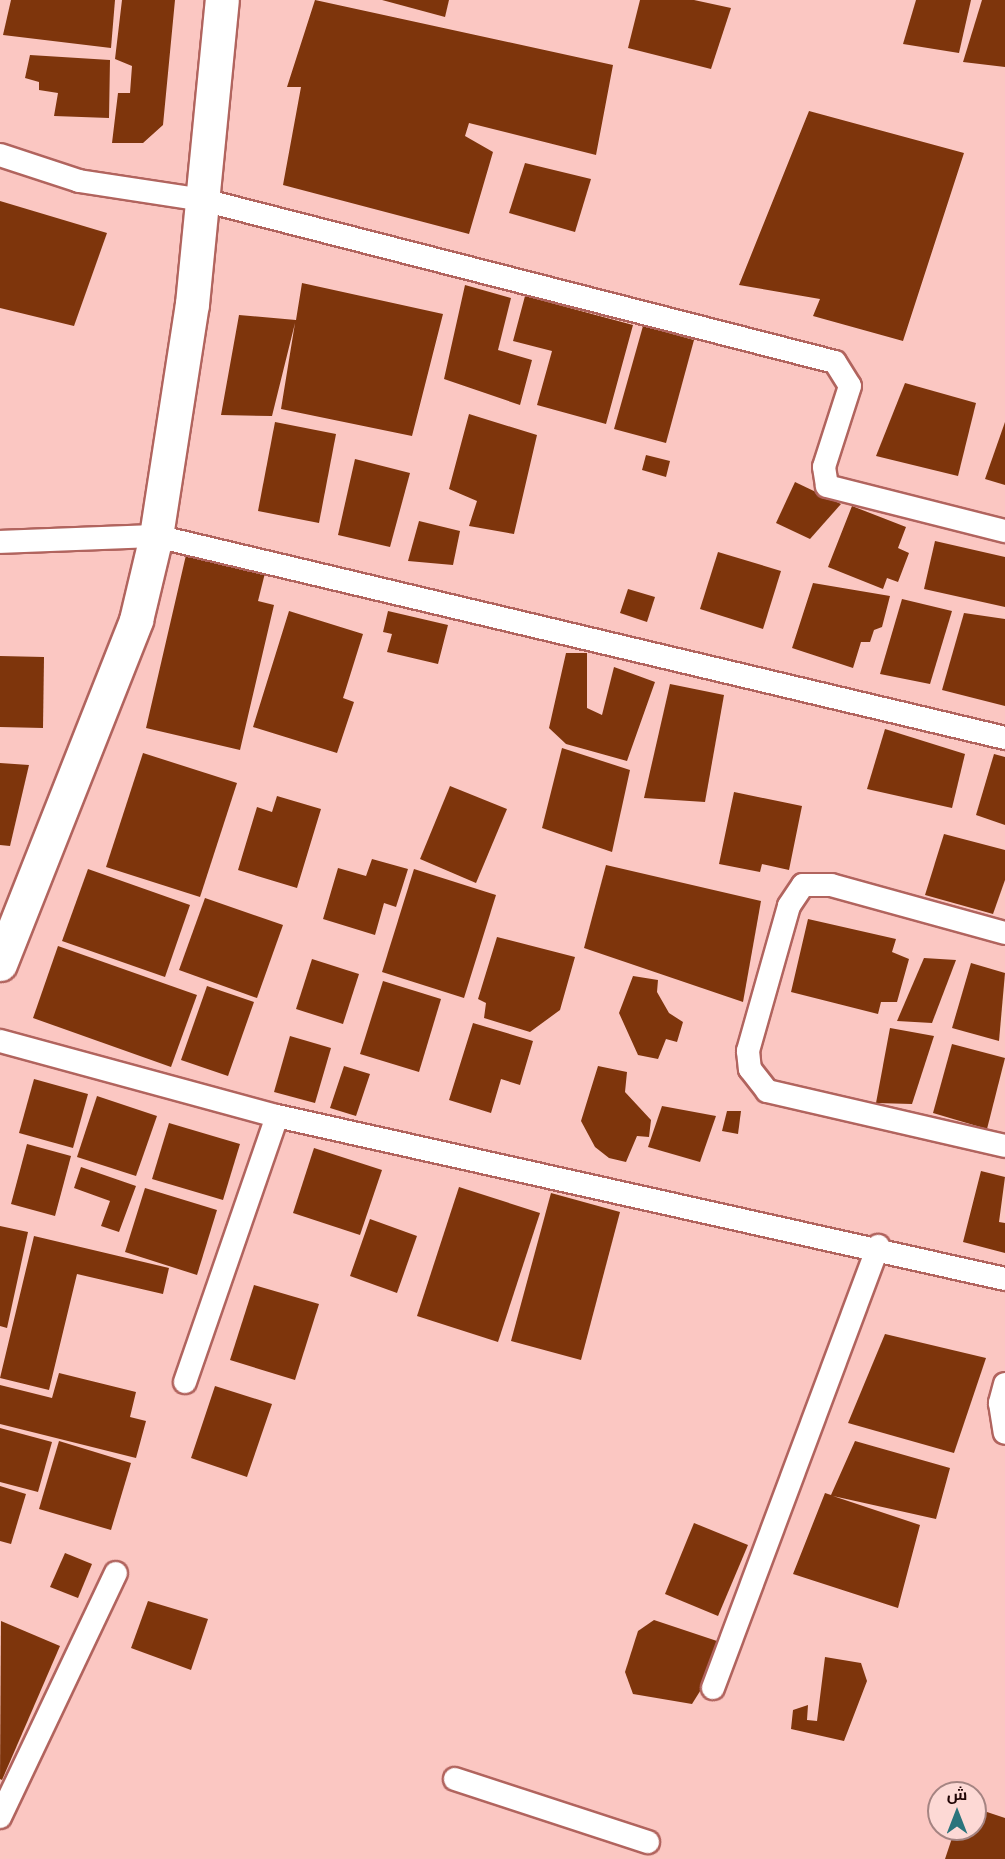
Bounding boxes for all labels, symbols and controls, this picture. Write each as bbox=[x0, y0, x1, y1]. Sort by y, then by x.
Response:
north arrow bbox=[927, 1781, 987, 1841]
text: ش bbox=[947, 1785, 967, 1804]

